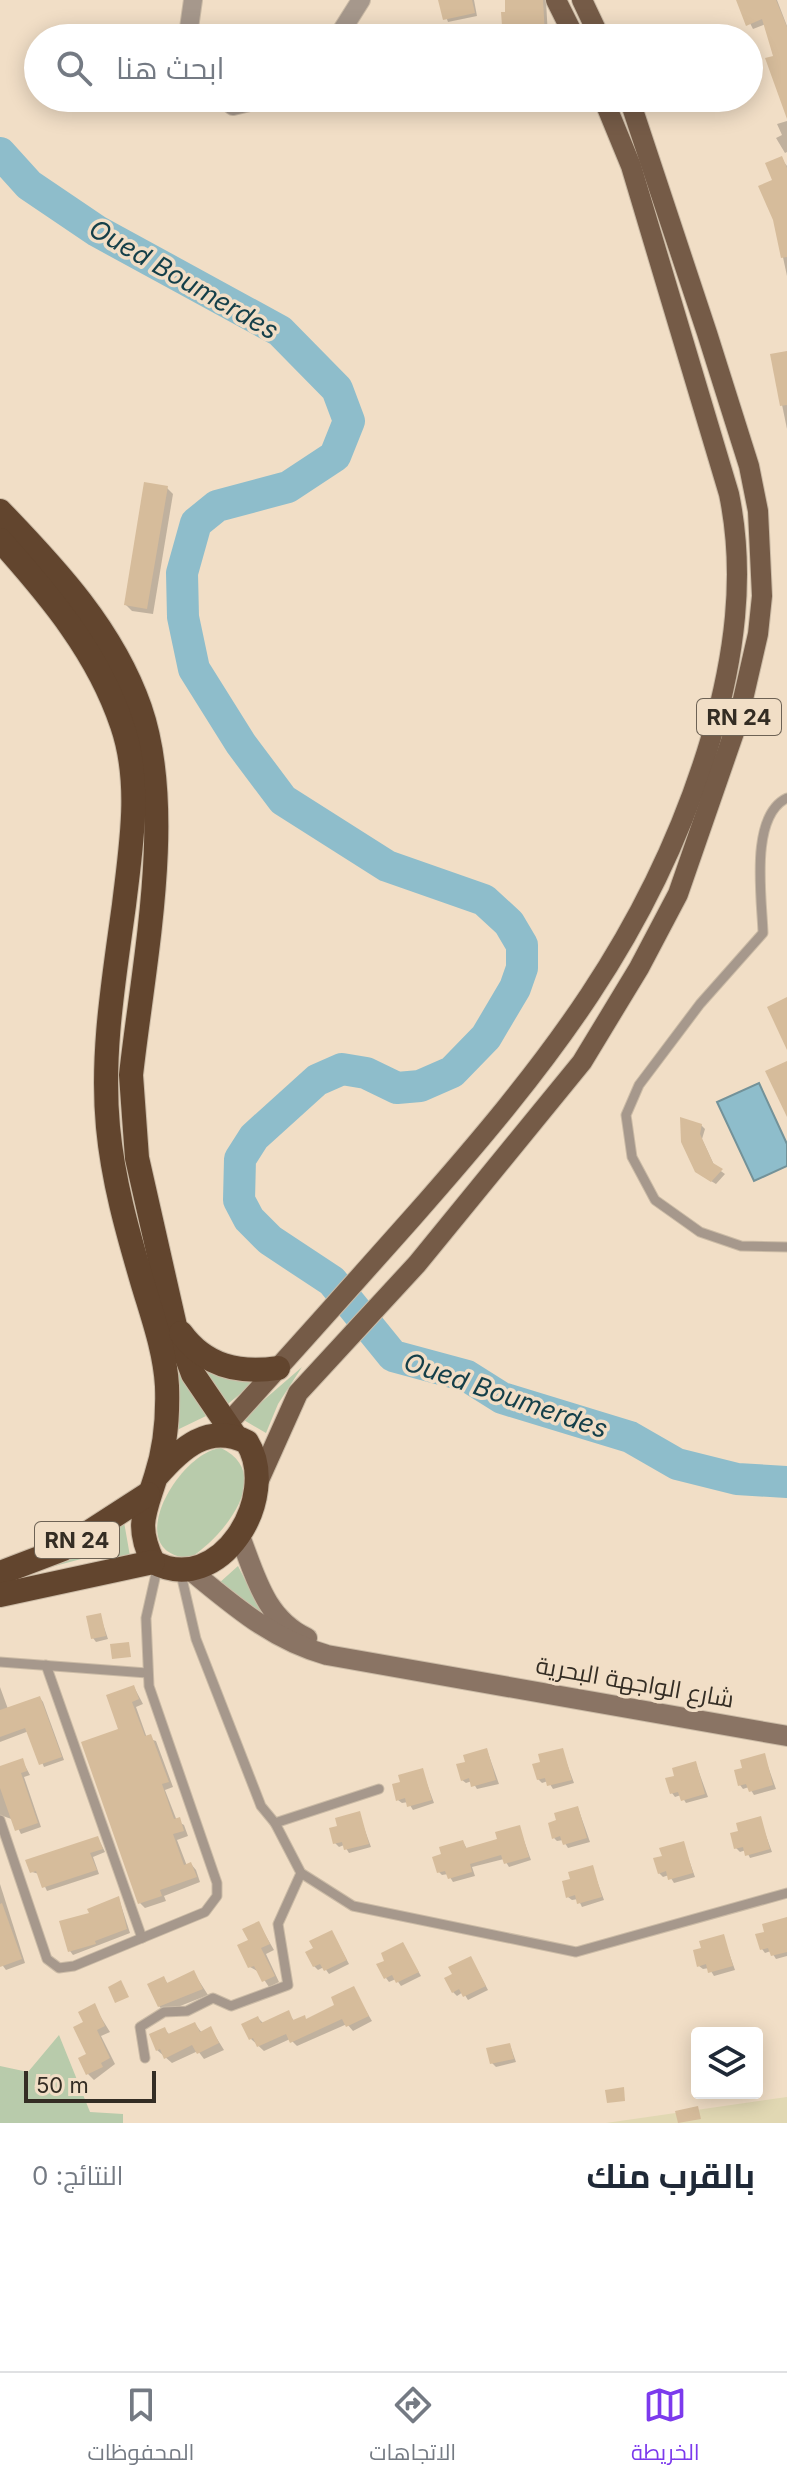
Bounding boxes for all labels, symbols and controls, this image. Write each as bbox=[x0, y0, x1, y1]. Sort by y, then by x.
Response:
search box bbox=[24, 24, 763, 112]
icon: search bbox=[52, 46, 96, 90]
text: ابحث هنا bbox=[116, 50, 225, 86]
water label: Oued Boumerdes bbox=[84, 212, 284, 346]
road number: RN 24 bbox=[697, 699, 781, 735]
water label: Oued Boumerdes bbox=[400, 1346, 612, 1444]
road number: RN 24 bbox=[35, 1522, 119, 1558]
street label: شارع الواجهة البحرية bbox=[533, 1650, 736, 1716]
map controls bbox=[691, 2027, 763, 2099]
button: layers bbox=[691, 2027, 763, 2099]
scale bar bbox=[24, 2067, 156, 2103]
text: 50 m bbox=[36, 2072, 89, 2098]
text: بالقرب منك bbox=[587, 2155, 755, 2196]
text: النتائج: 0 bbox=[32, 2160, 124, 2191]
tab: المحفوظات bbox=[87, 2383, 194, 2473]
tab: الاتجاهات bbox=[369, 2383, 456, 2473]
tab: الخريطة bbox=[631, 2383, 700, 2473]

